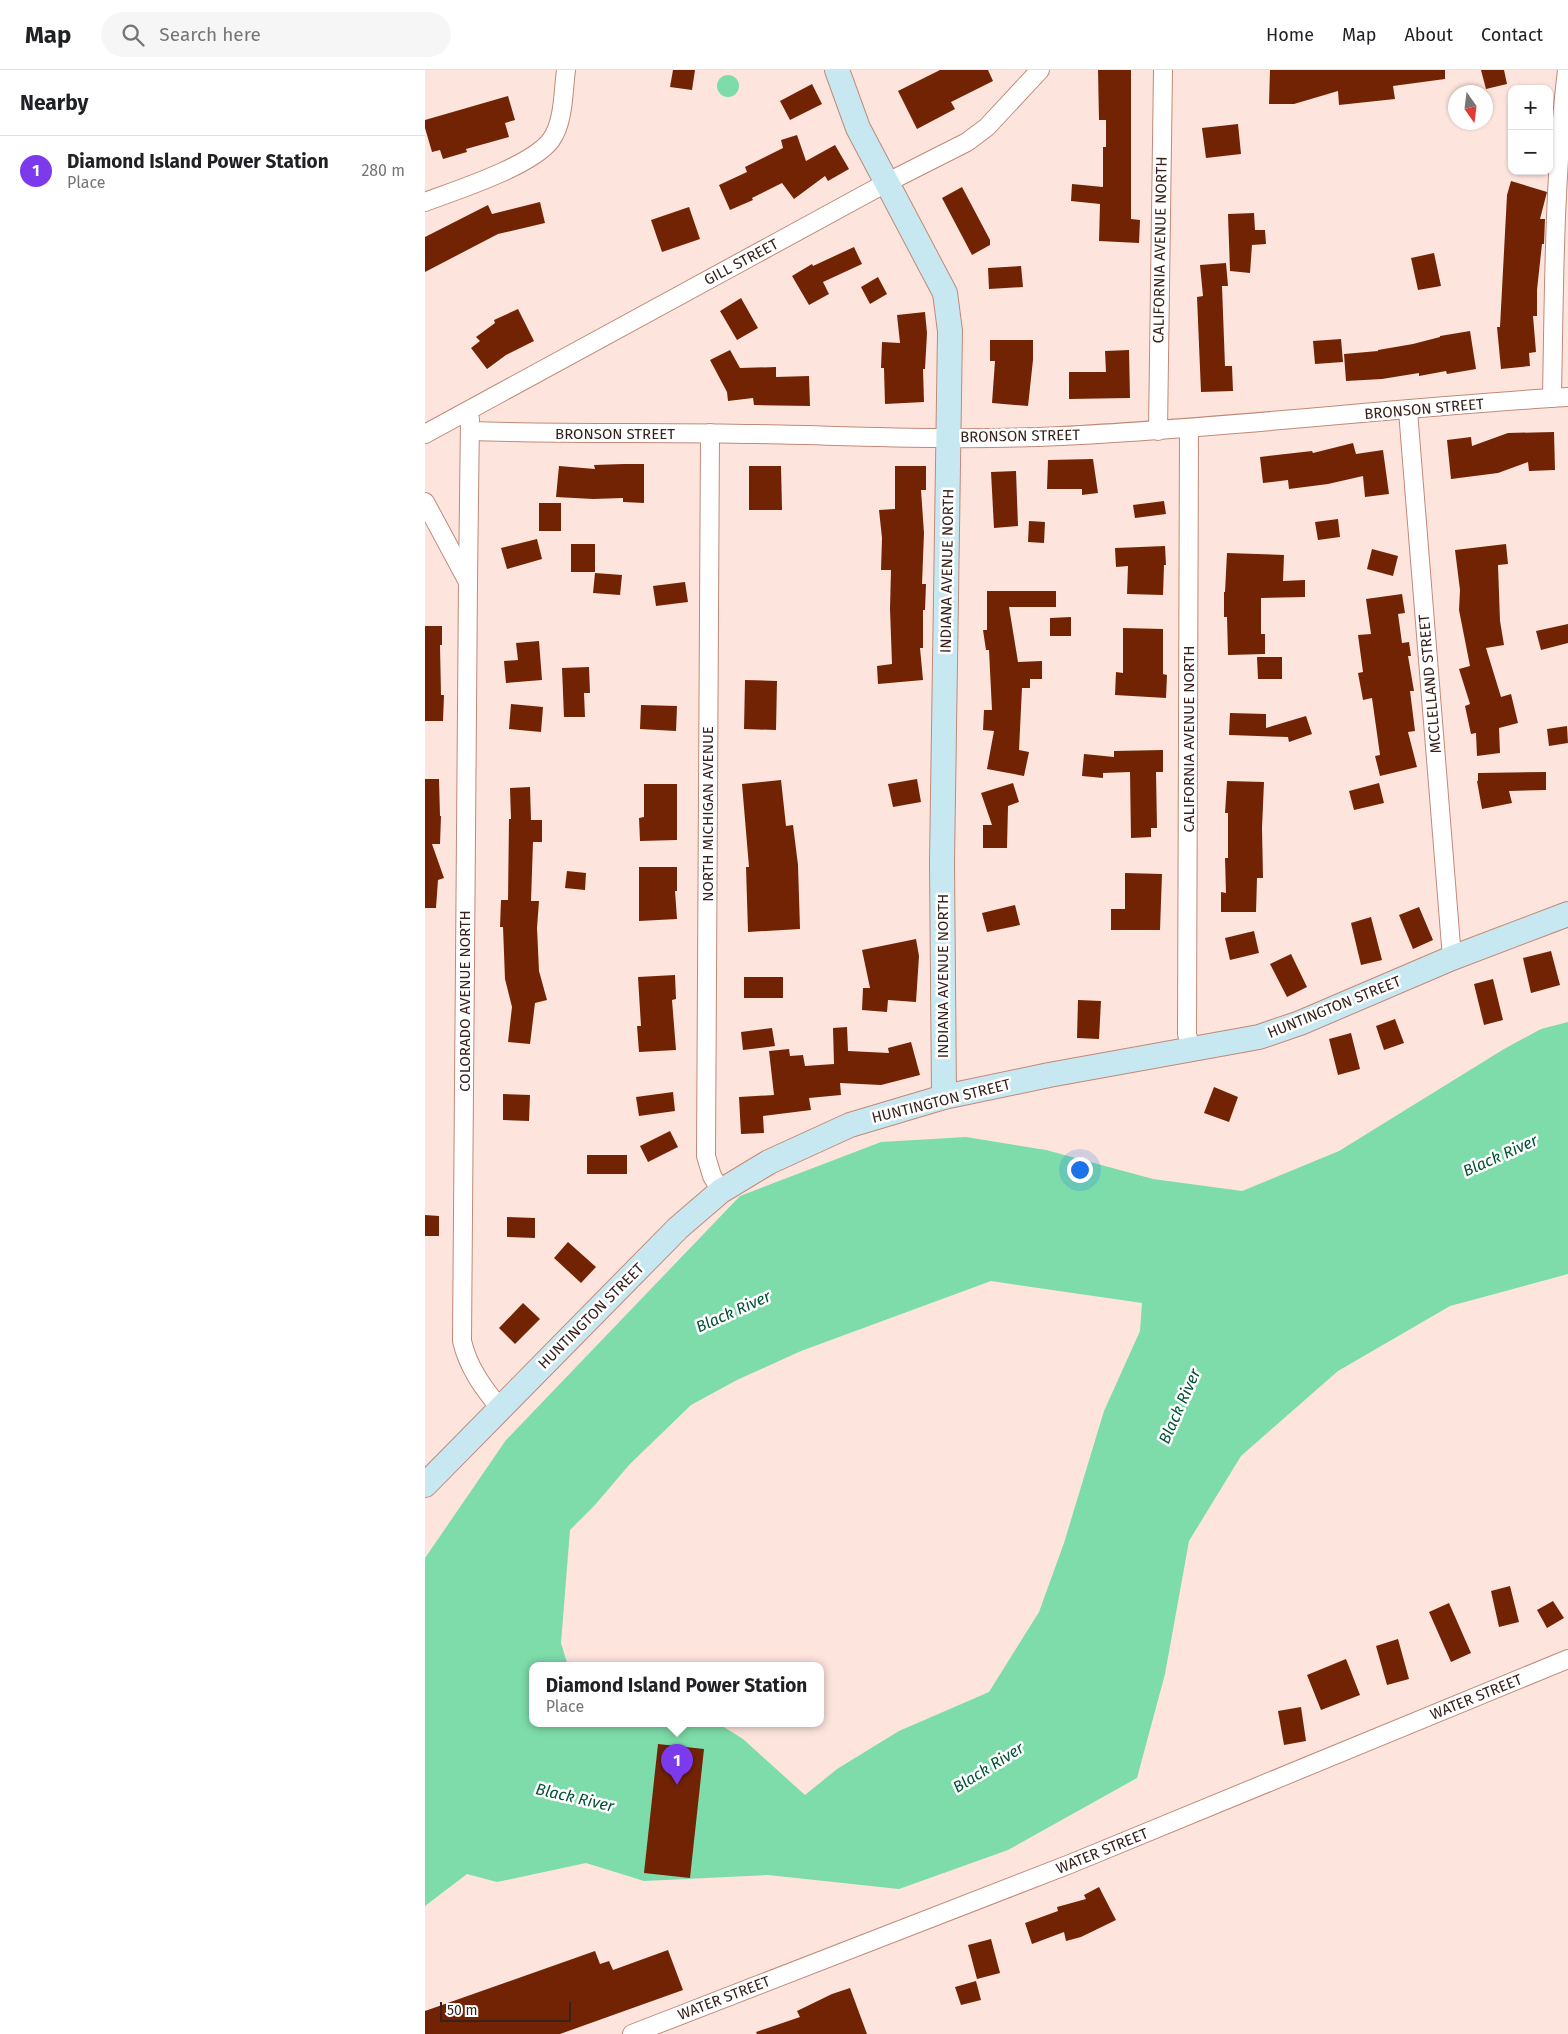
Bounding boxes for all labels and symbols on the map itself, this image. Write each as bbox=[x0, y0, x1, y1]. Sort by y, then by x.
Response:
north arrow bbox=[1448, 85, 1493, 130]
street label: CALIFORNIA AVENUE NORTH bbox=[1149, 156, 1171, 344]
street label: GILL STREET bbox=[701, 235, 781, 289]
street label: BRONSON STREET bbox=[1363, 395, 1485, 423]
street label: BRONSON STREET bbox=[555, 425, 675, 443]
street label: BRONSON STREET bbox=[960, 426, 1080, 446]
street label: INDIANA AVENUE NORTH bbox=[937, 489, 957, 653]
street label: MCCLELLAND STREET bbox=[1415, 614, 1445, 754]
street label: CALIFORNIA AVENUE NORTH bbox=[1180, 646, 1198, 832]
street label: NORTH MICHIGAN AVENUE bbox=[699, 726, 717, 902]
street label: INDIANA AVENUE NORTH bbox=[934, 894, 952, 1058]
street label: COLORADO AVENUE NORTH bbox=[456, 910, 474, 1092]
street label: HUNTINGTON STREET bbox=[1265, 972, 1404, 1042]
street label: HUNTINGTON STREET bbox=[870, 1075, 1012, 1127]
water label: Black River bbox=[1460, 1130, 1541, 1180]
your location bbox=[1067, 1157, 1093, 1183]
street label: HUNTINGTON STREET bbox=[534, 1259, 648, 1373]
water label: Black River bbox=[693, 1286, 774, 1336]
water label: Black River bbox=[1155, 1365, 1205, 1447]
street label: WATER STREET bbox=[1427, 1670, 1525, 1724]
water label: Black River bbox=[949, 1738, 1028, 1797]
pin: 1 bbox=[661, 1744, 693, 1785]
water label: Black River bbox=[534, 1779, 617, 1816]
street label: WATER STREET bbox=[1053, 1824, 1151, 1878]
street label: WATER STREET bbox=[675, 1972, 773, 2024]
scale bar bbox=[440, 1999, 571, 2022]

